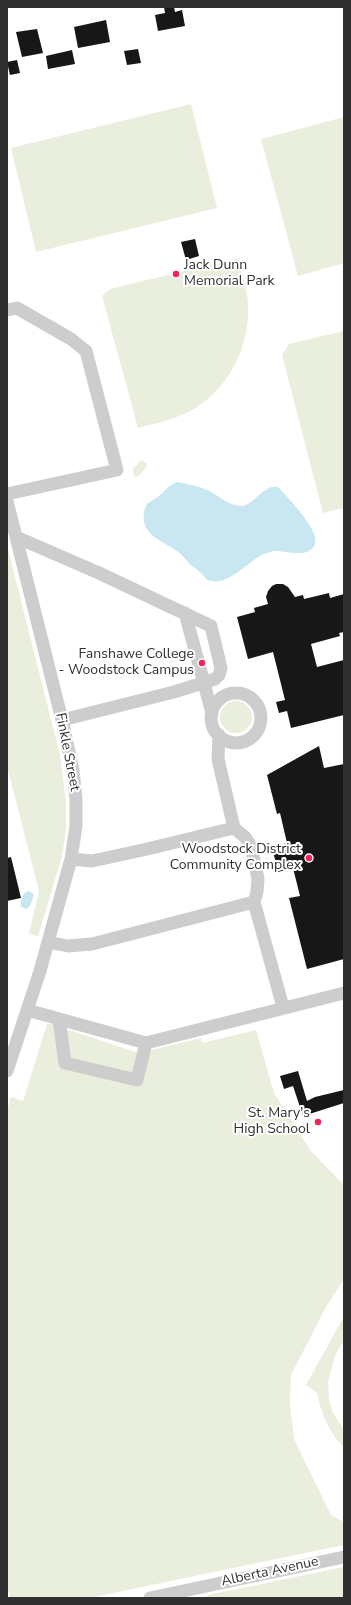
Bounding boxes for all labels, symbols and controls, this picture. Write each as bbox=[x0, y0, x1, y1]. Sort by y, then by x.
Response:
place label: Jack Dunn Memorial Park bbox=[184, 258, 275, 290]
marker: Jack Dunn Memorial Park bbox=[171, 269, 181, 279]
place label: Fanshawe College - Woodstock Campus bbox=[58, 647, 194, 680]
marker: Fanshawe College - Woodstock Campus bbox=[197, 658, 207, 668]
street label: Finkle Street bbox=[51, 712, 83, 792]
place label: Woodstock District Community Complex bbox=[170, 842, 301, 874]
marker: Woodstock District Community Complex bbox=[304, 853, 314, 863]
place label: St. Mary's High School bbox=[234, 1106, 310, 1138]
marker: St. Mary's High School bbox=[313, 1117, 323, 1127]
street label: Alberta Avenue bbox=[220, 1554, 320, 1590]

